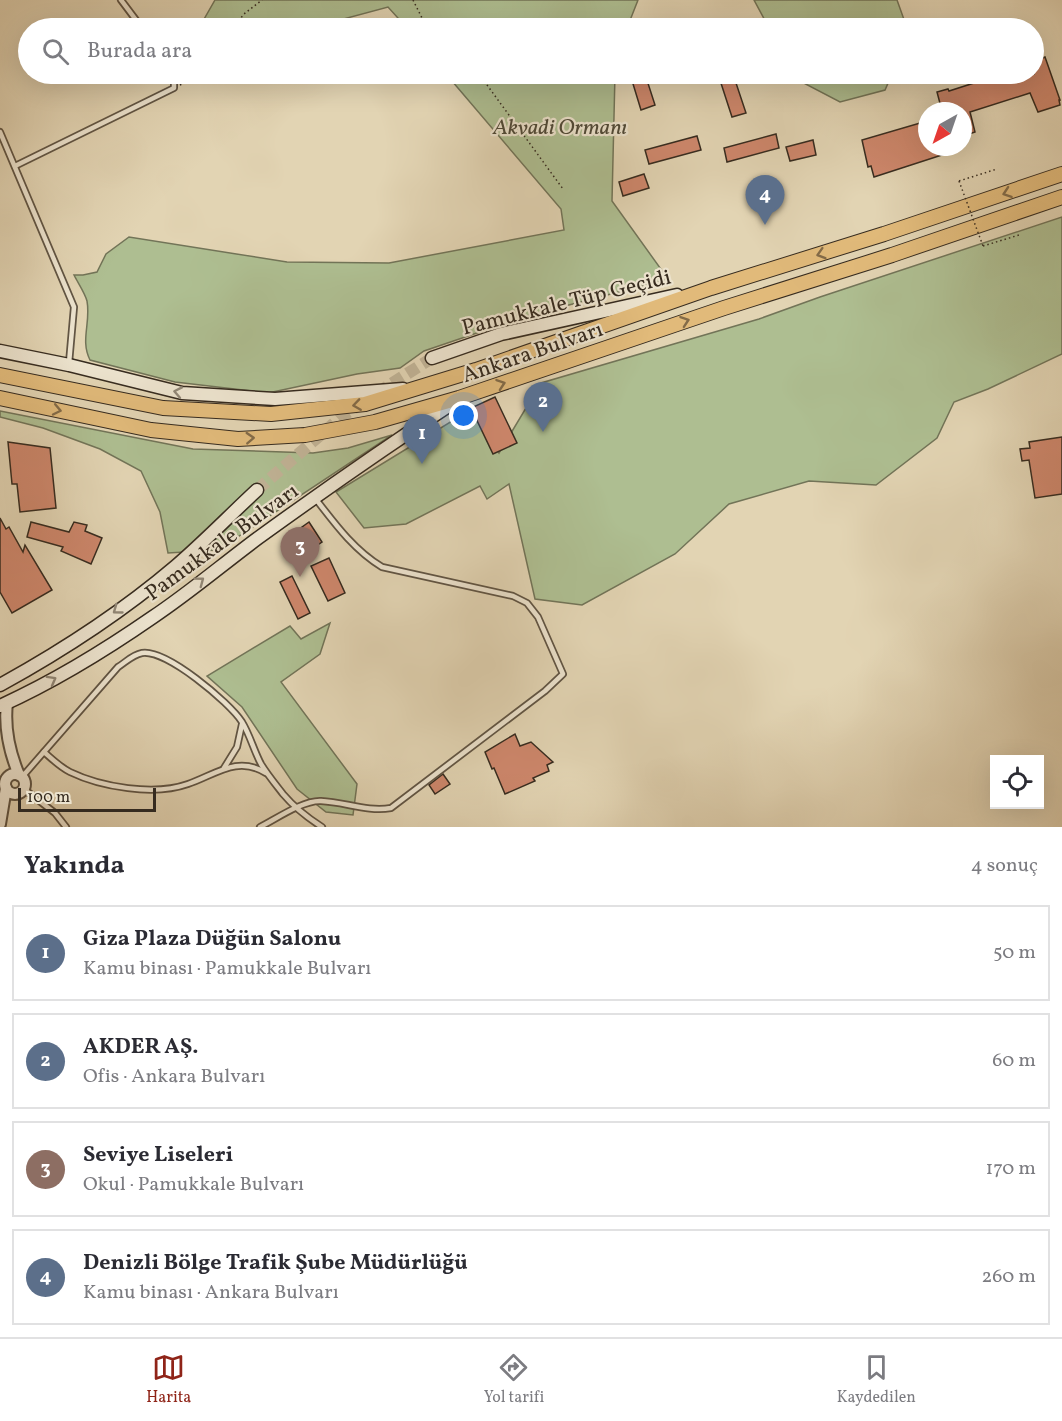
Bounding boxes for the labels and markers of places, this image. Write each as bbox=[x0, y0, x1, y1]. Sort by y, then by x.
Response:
pin: 4 bbox=[746, 176, 784, 225]
pin: 2 bbox=[524, 382, 562, 432]
pin: 1 bbox=[402, 414, 442, 464]
pin: 3 bbox=[280, 528, 320, 577]

